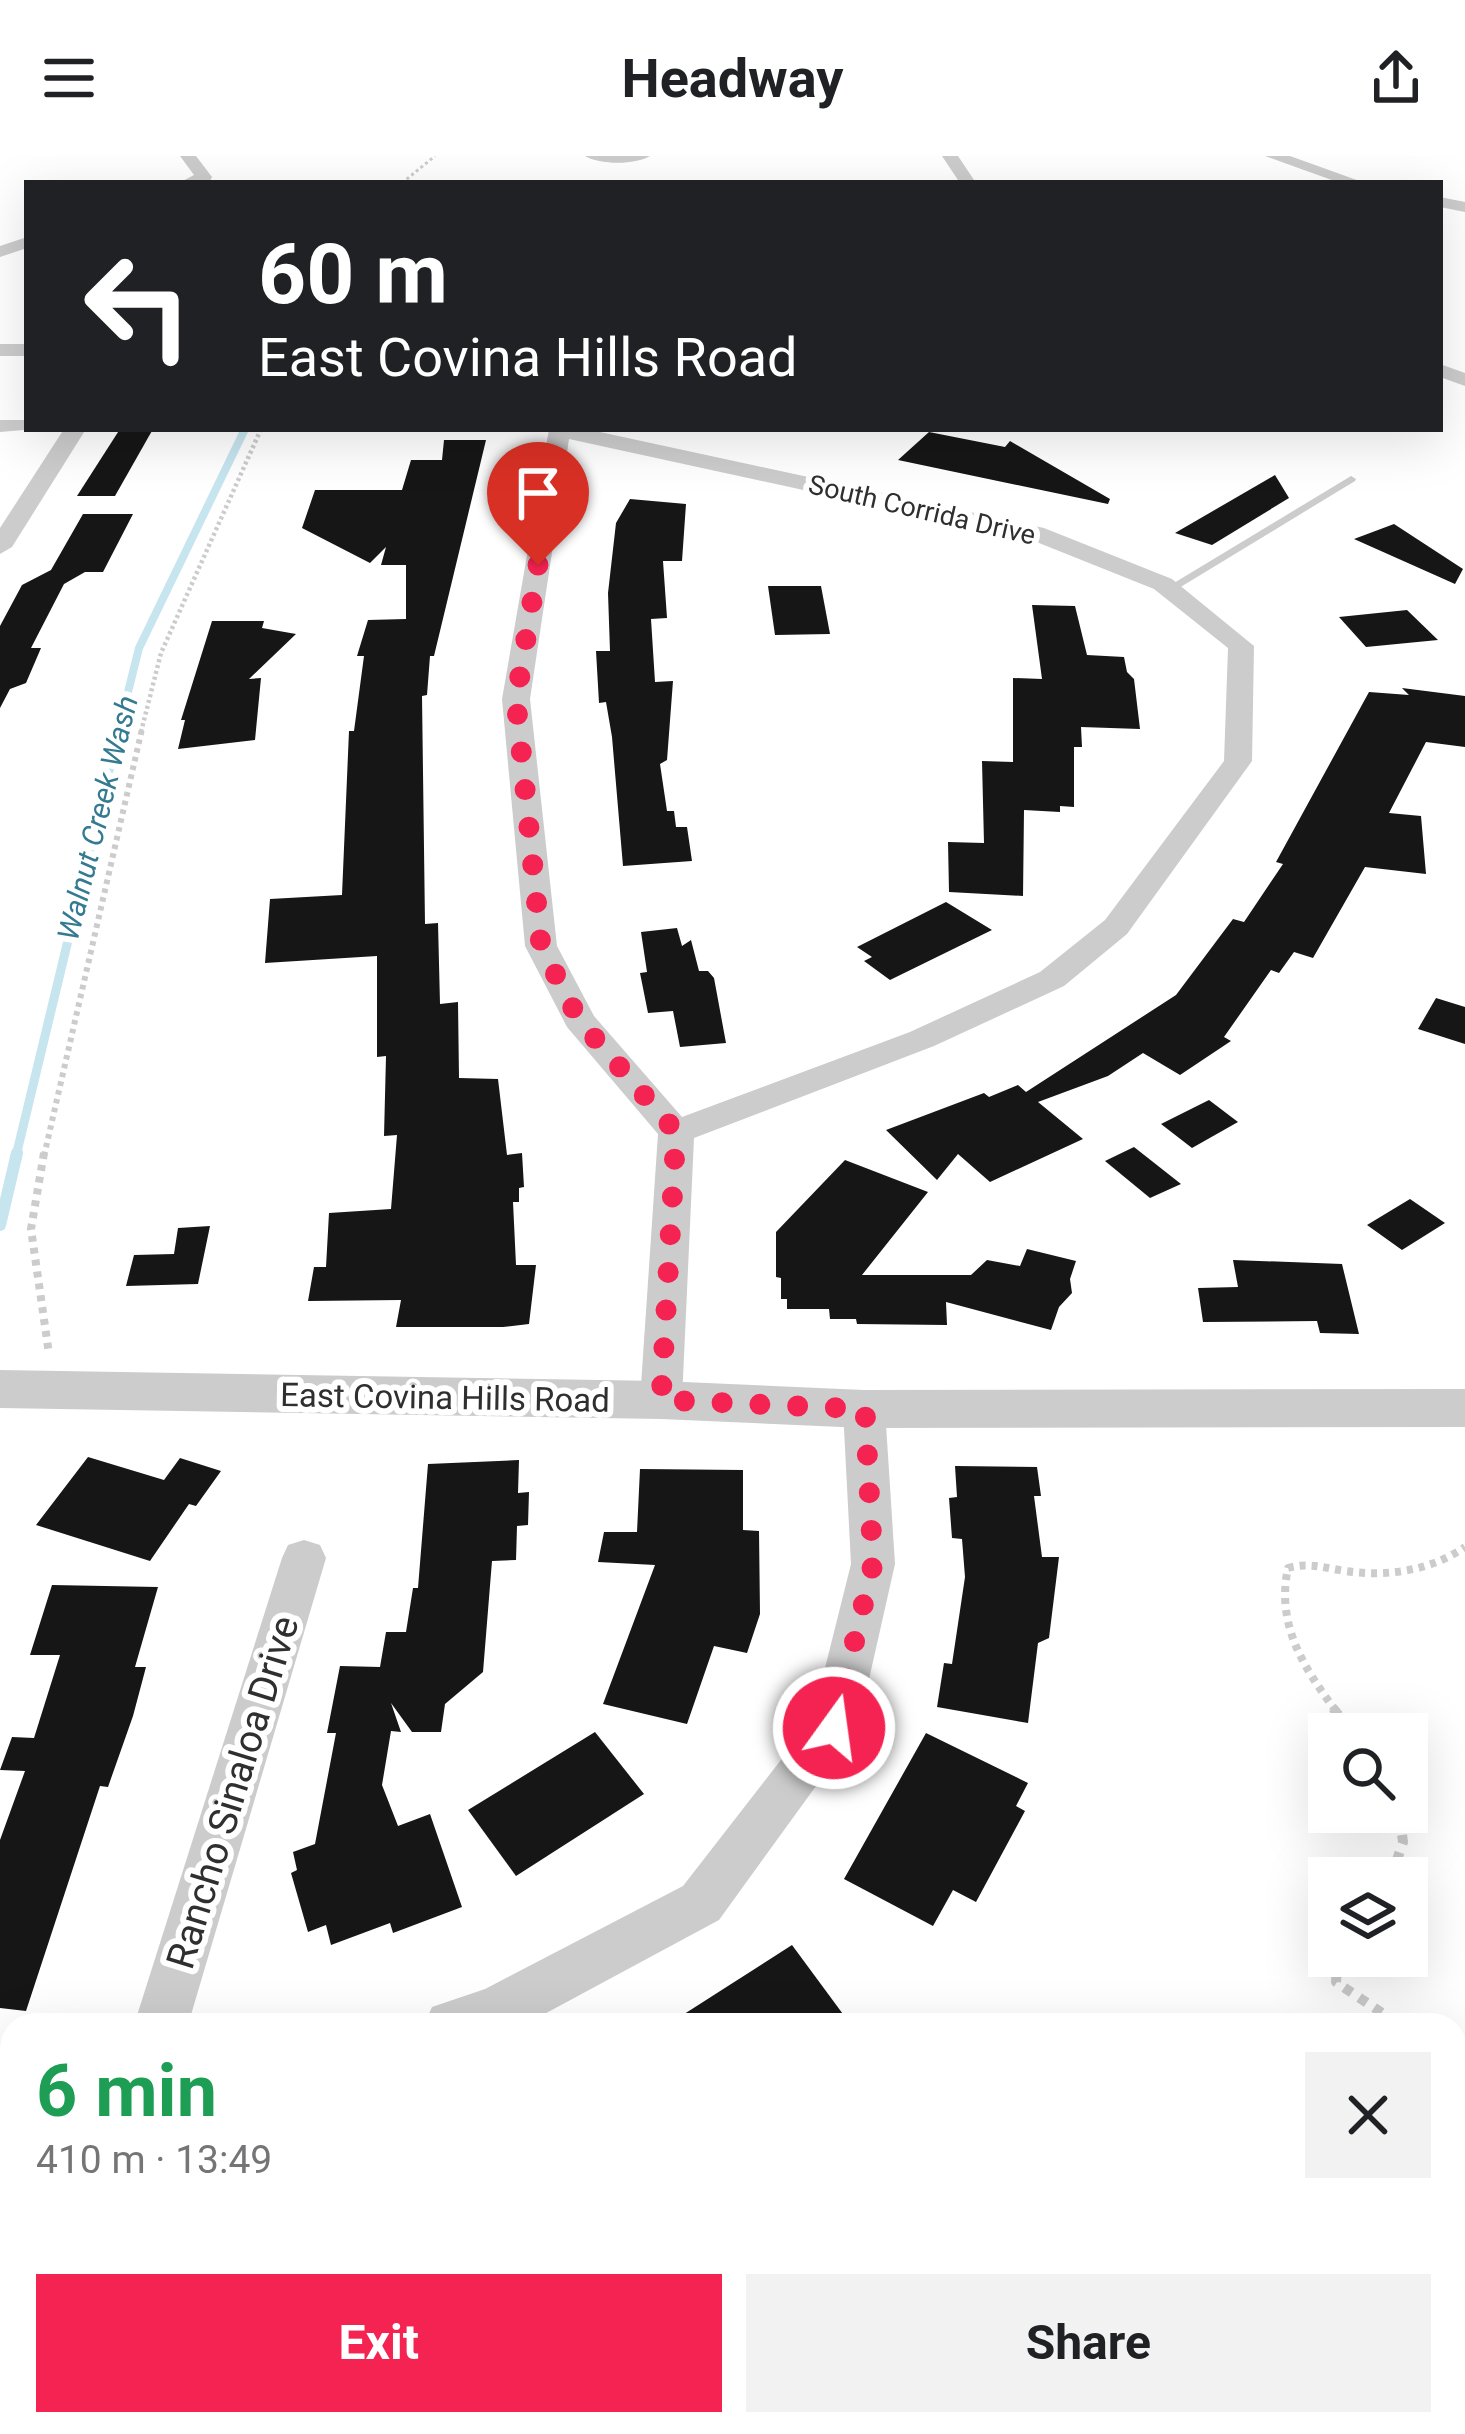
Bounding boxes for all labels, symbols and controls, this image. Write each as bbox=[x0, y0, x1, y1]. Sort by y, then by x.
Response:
icon: menu bbox=[36, 45, 102, 111]
icon: share bbox=[1363, 45, 1429, 111]
text: Headway bbox=[622, 47, 843, 110]
text: 60 m bbox=[258, 225, 448, 324]
icon: left bbox=[60, 228, 216, 384]
text: East Covina Hills Road bbox=[258, 326, 798, 389]
pin bbox=[487, 442, 589, 565]
icon: arrive bbox=[505, 460, 571, 526]
street label: South Corrida Drive bbox=[805, 468, 1039, 552]
water label: Walnut Creek Wash bbox=[50, 692, 145, 944]
street label: East Covina Hills Road bbox=[280, 1375, 610, 1420]
street label: Rancho Sinaloa Drive bbox=[157, 1610, 308, 1974]
position arrow bbox=[771, 1665, 897, 1791]
map controls bbox=[1308, 1713, 1428, 1977]
button: search bbox=[1308, 1713, 1428, 1833]
button: layers bbox=[1308, 1857, 1428, 1977]
text: 6 min bbox=[36, 2049, 217, 2134]
button: close bbox=[1305, 2052, 1431, 2178]
text: 410 m · 13:49 bbox=[36, 2137, 272, 2183]
button: Exit bbox=[36, 2274, 722, 2412]
button: Share bbox=[746, 2274, 1431, 2412]

